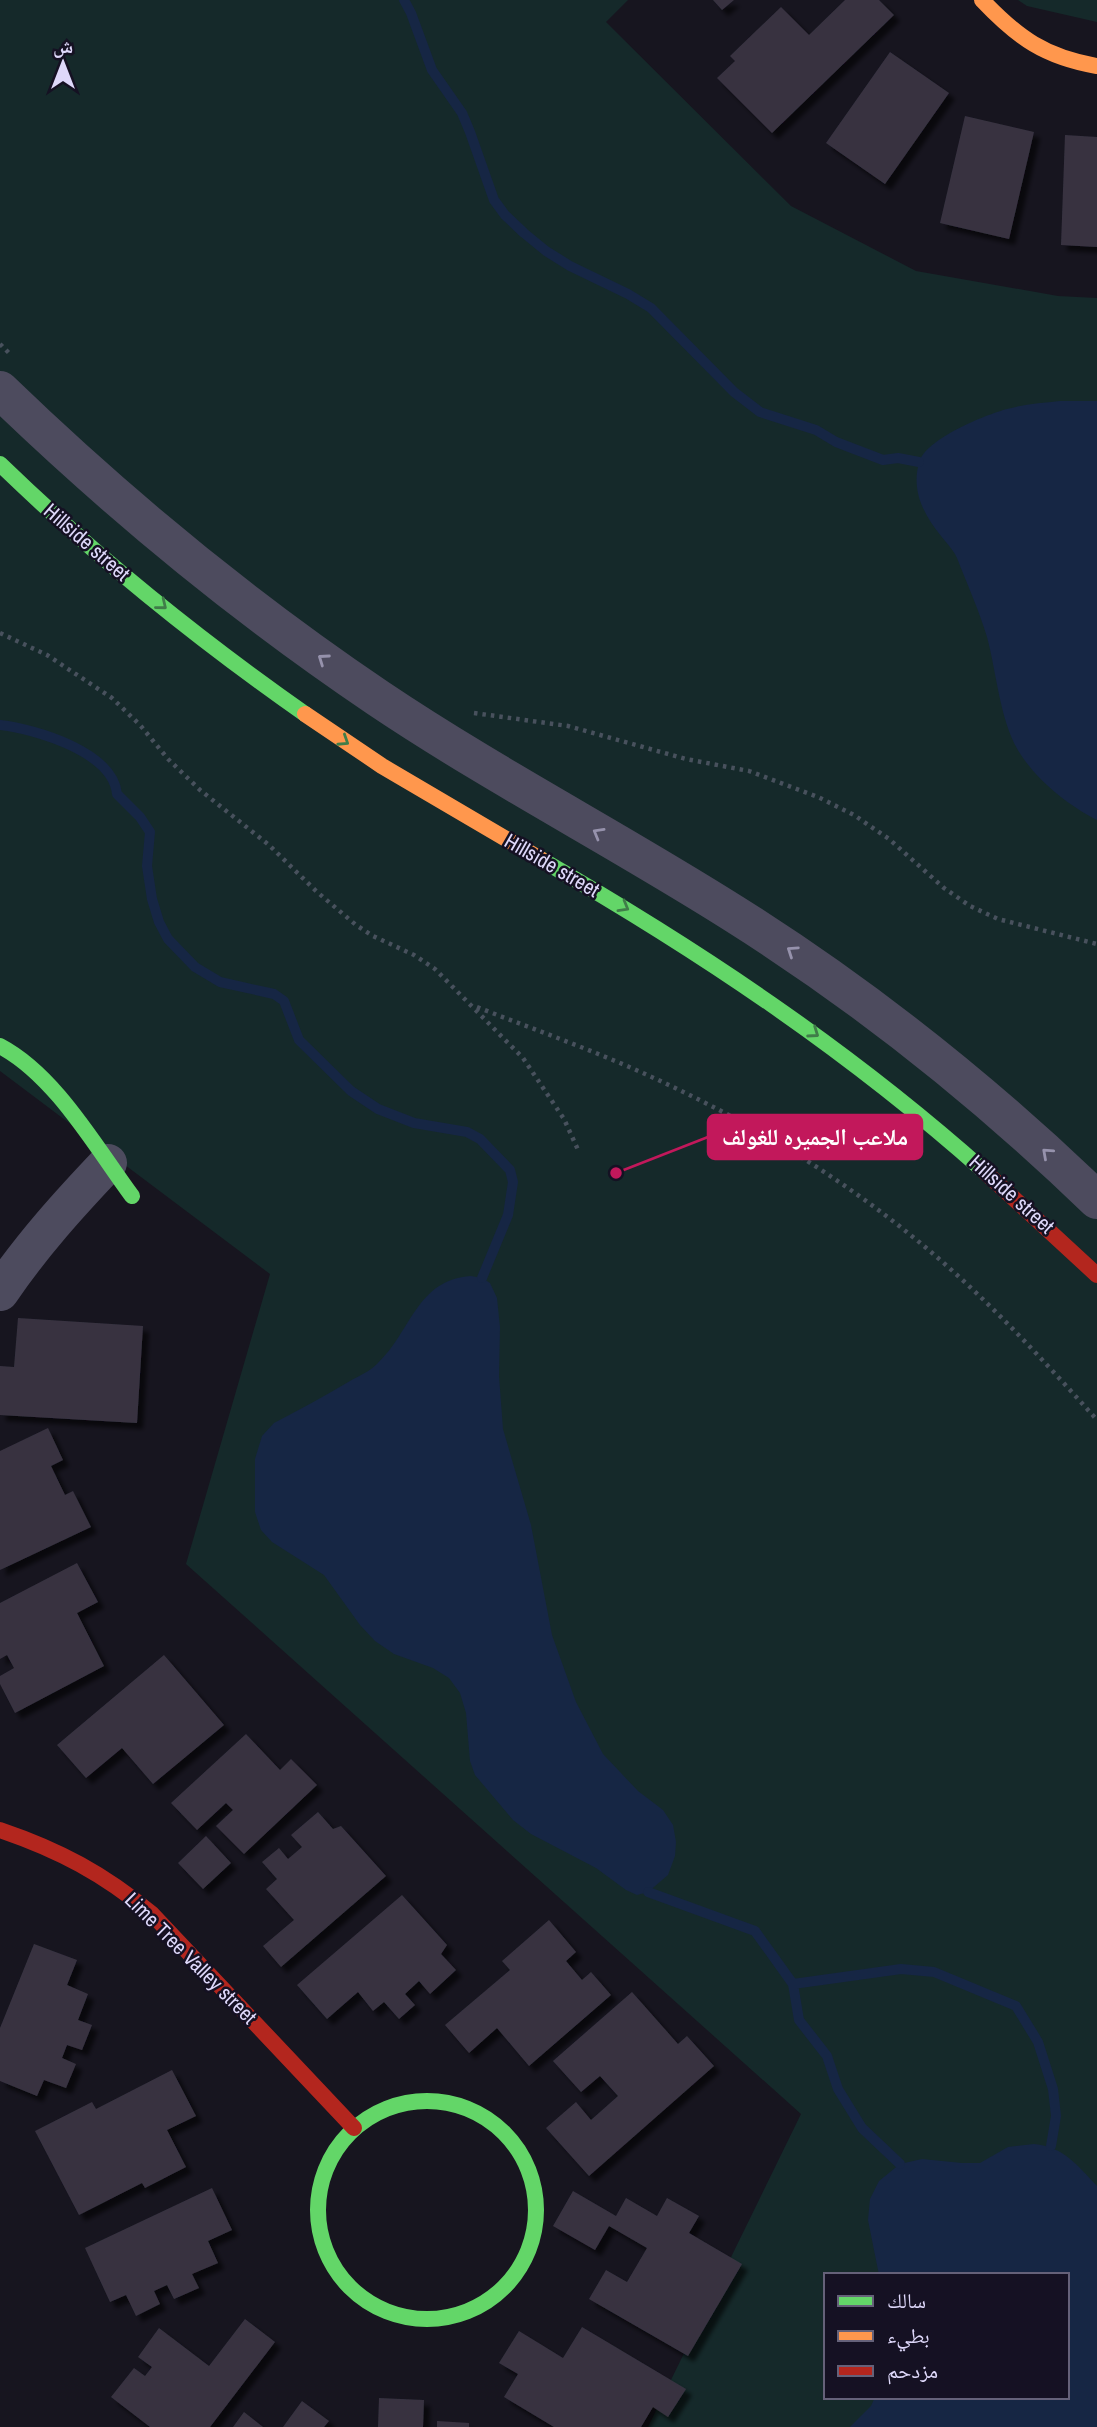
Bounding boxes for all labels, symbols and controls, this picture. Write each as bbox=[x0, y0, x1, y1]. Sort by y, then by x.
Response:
north arrow bbox=[28, 28, 98, 98]
text: ش bbox=[53, 33, 73, 59]
street label: Hillside street bbox=[38, 497, 136, 588]
one-way arrow bbox=[154, 597, 167, 609]
one-way arrow bbox=[318, 655, 331, 667]
one-way arrow bbox=[337, 733, 350, 746]
street label: Hillside street bbox=[499, 826, 605, 904]
one-way arrow bbox=[593, 828, 606, 841]
one-way arrow bbox=[617, 899, 630, 912]
one-way arrow bbox=[787, 947, 800, 960]
one-way arrow bbox=[806, 1025, 819, 1037]
callout: ملاعب الجميره للغولف bbox=[708, 1115, 922, 1159]
text: ملاعب الجميره للغولف bbox=[722, 1121, 908, 1152]
street label: Hillside street bbox=[963, 1148, 1061, 1240]
one-way arrow bbox=[1043, 1148, 1056, 1161]
street label: Lime Tree Valley street bbox=[119, 1886, 264, 2031]
legend bbox=[824, 2273, 1069, 2399]
text: سالك bbox=[887, 2286, 926, 2315]
text: بطيء bbox=[887, 2321, 930, 2352]
text: مزدحم bbox=[887, 2356, 938, 2385]

